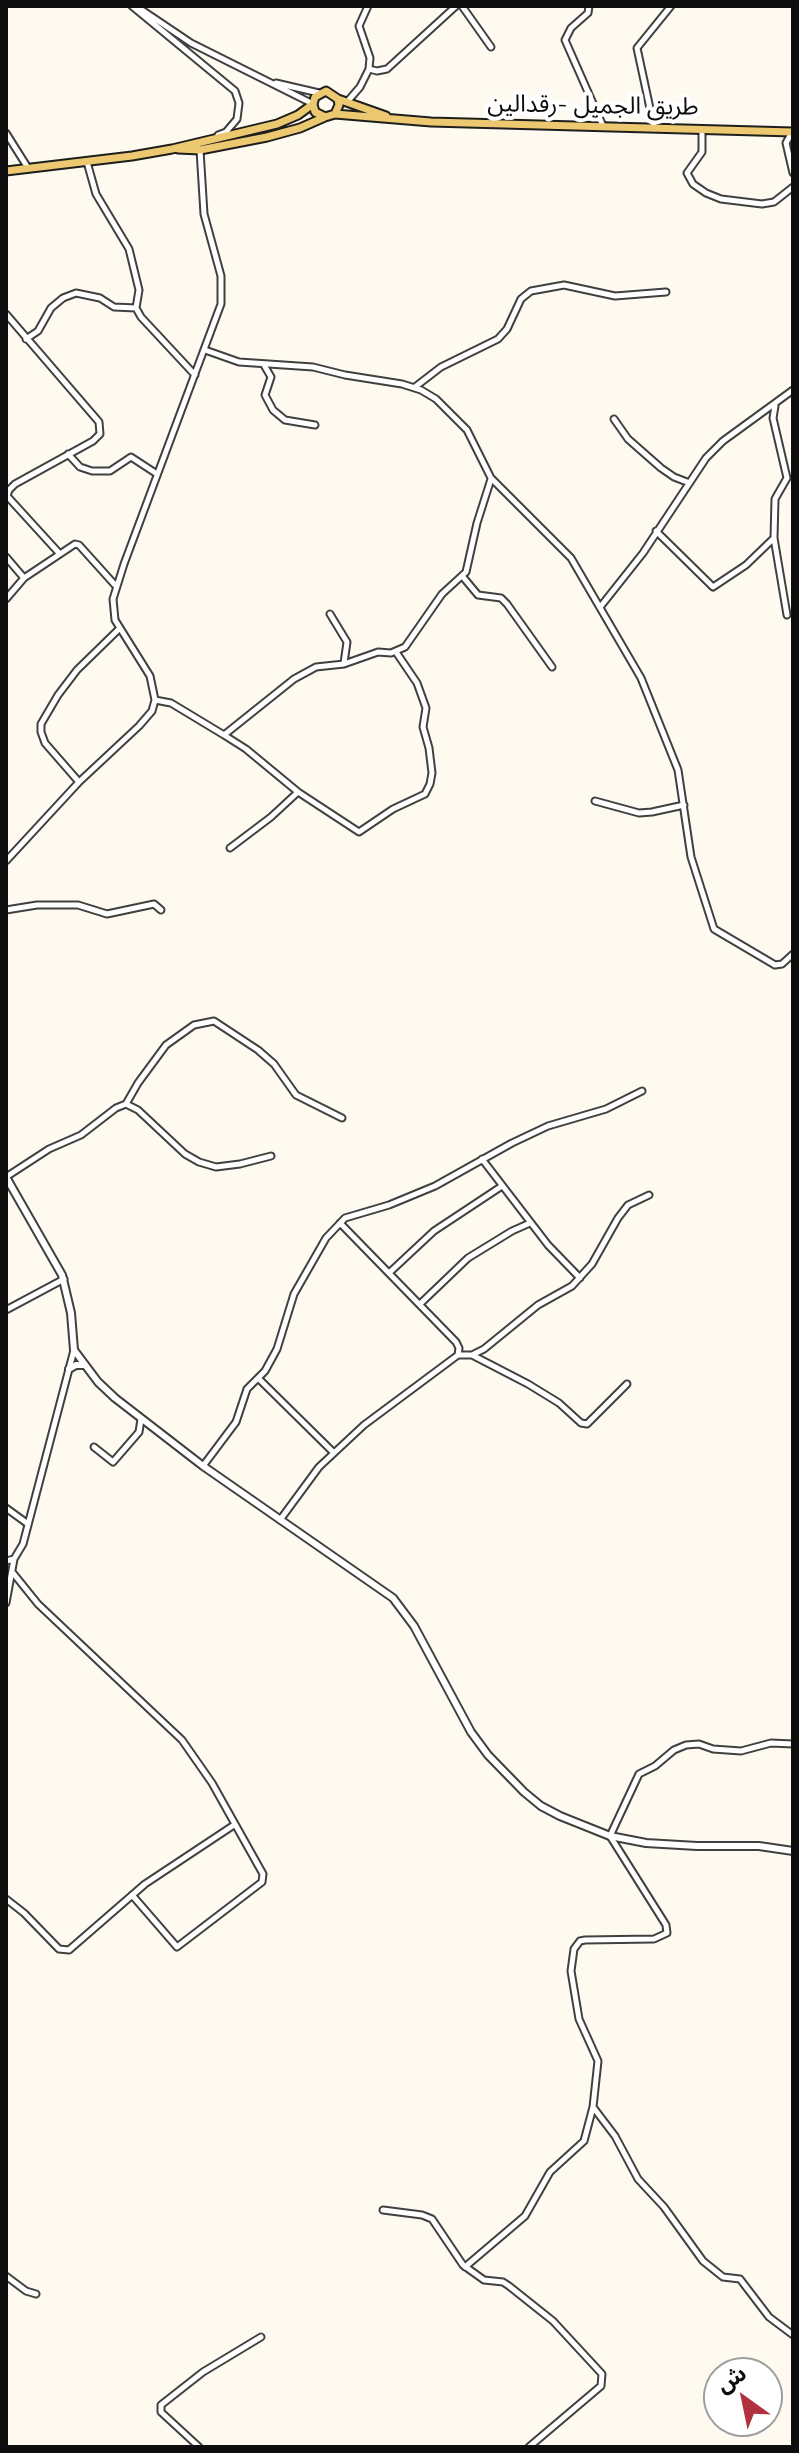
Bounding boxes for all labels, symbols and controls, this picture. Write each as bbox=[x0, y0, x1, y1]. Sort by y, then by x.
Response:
street label: طريق الجميل -رقدالين bbox=[487, 90, 699, 122]
north arrow bbox=[703, 2357, 783, 2437]
text: ش bbox=[710, 2358, 751, 2399]

